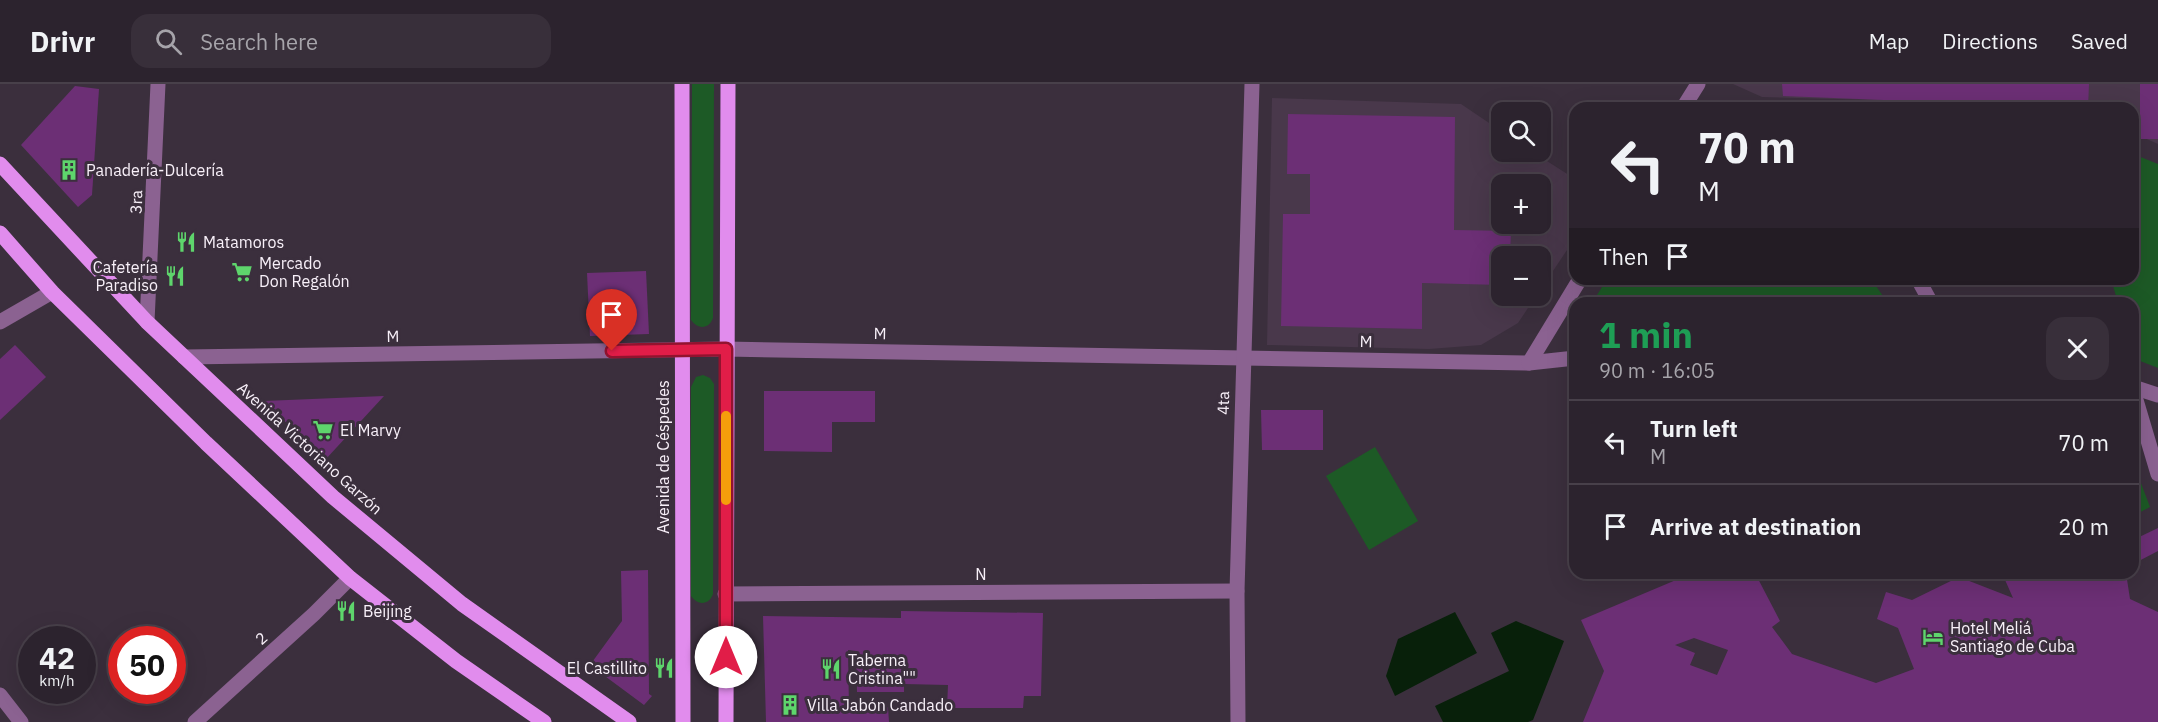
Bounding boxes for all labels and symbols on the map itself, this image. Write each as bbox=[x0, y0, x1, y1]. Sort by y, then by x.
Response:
building icon: Panadería-Dulcería bbox=[57, 158, 81, 182]
place label: Panadería-Dulcería bbox=[86, 160, 224, 180]
street label: 3ra bbox=[126, 189, 146, 214]
restaurant icon: Matamoros bbox=[174, 230, 198, 254]
place label: Matamoros bbox=[203, 232, 284, 252]
place label: Mercado Don Regalón bbox=[259, 253, 350, 291]
place label: Cafetería Paradiso bbox=[93, 257, 158, 295]
supermarket icon: Mercado Don Regalón bbox=[230, 260, 254, 284]
restaurant icon: Cafetería Paradiso bbox=[163, 264, 187, 288]
pin bbox=[586, 289, 637, 351]
street label: M bbox=[873, 323, 887, 343]
street label: M bbox=[386, 326, 400, 346]
street label: M bbox=[1359, 331, 1373, 351]
street label: Avenida Victoriano Garzón bbox=[233, 377, 387, 519]
street label: Avenida de Céspedes bbox=[653, 380, 673, 534]
street label: 4ta bbox=[1213, 390, 1233, 415]
supermarket icon: El Marvy bbox=[311, 418, 335, 442]
place label: El Marvy bbox=[340, 420, 401, 440]
street label: N bbox=[975, 564, 987, 584]
restaurant icon: Beijing bbox=[334, 599, 358, 623]
place label: Beijing bbox=[363, 601, 412, 621]
place label: Hotel Meliá Santiago de Cuba bbox=[1950, 618, 2075, 656]
position arrow bbox=[694, 625, 758, 689]
hotel icon: Hotel Meliá Santiago de Cuba bbox=[1921, 625, 1945, 649]
speed limit sign: 50 bbox=[108, 626, 186, 704]
street label: 2 bbox=[251, 627, 271, 649]
place label: Taberna Cristina"" bbox=[848, 650, 916, 688]
restaurant icon: El Castillito bbox=[652, 656, 676, 680]
restaurant icon: Taberna Cristina"" bbox=[819, 657, 843, 681]
place label: El Castillito bbox=[567, 658, 647, 678]
building icon: Villa Jabón Candado bbox=[778, 693, 802, 717]
place label: Villa Jabón Candado bbox=[807, 695, 953, 715]

